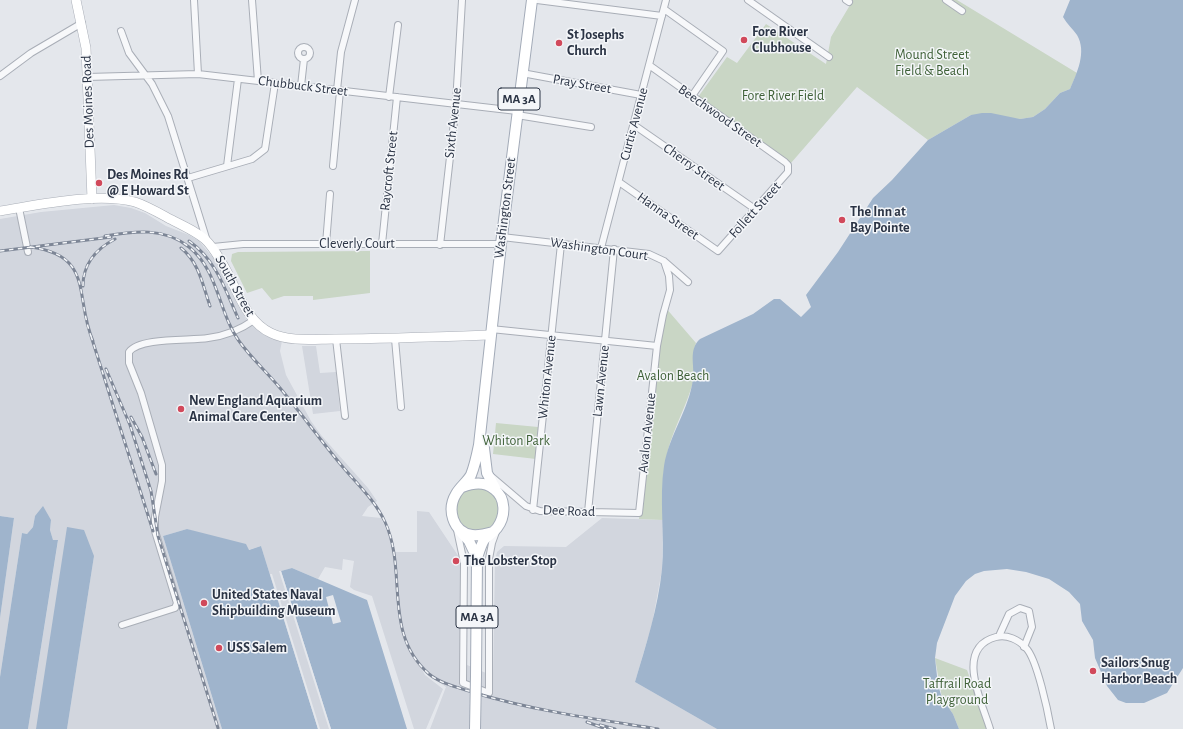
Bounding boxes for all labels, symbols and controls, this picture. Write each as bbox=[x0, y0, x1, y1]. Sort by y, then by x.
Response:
place label: Fore River Clubhouse bbox=[752, 24, 811, 56]
place label: St Josephs Church bbox=[567, 27, 624, 60]
marker: Fore River Clubhouse bbox=[739, 35, 749, 45]
marker: St Josephs Church bbox=[554, 38, 564, 48]
park label: Mound Street Field & Beach bbox=[895, 47, 969, 80]
street label: Des Moines Road bbox=[78, 55, 98, 149]
street label: Pray Street bbox=[551, 71, 613, 97]
street label: Chubbuck Street bbox=[257, 72, 349, 100]
street label: Beechwood Street bbox=[675, 81, 765, 151]
street label: Curtis Avenue bbox=[616, 86, 652, 162]
street label: Sixth Avenue bbox=[441, 87, 465, 159]
road number: MA 3A bbox=[498, 88, 540, 110]
park label: Fore River Field bbox=[742, 88, 824, 104]
street label: Raycroft Street bbox=[376, 130, 402, 212]
street label: Cherry Street bbox=[660, 140, 728, 194]
street label: Washington Street bbox=[490, 157, 520, 259]
place label: Des Moines Rd @ E Howard St bbox=[107, 167, 189, 200]
marker: Des Moines Rd @ E Howard St bbox=[94, 178, 104, 188]
street label: Follett Street bbox=[725, 178, 785, 242]
street label: Hanna Street bbox=[634, 189, 702, 243]
place label: The Inn at Bay Pointe bbox=[850, 204, 910, 236]
marker: The Inn at Bay Pointe bbox=[837, 215, 847, 225]
street label: Washington Court bbox=[549, 234, 649, 264]
street label: Cleverly Court bbox=[319, 236, 395, 252]
street label: South Street bbox=[211, 252, 259, 320]
street label: Whiton Avenue bbox=[534, 334, 560, 420]
street label: Lawn Avenue bbox=[589, 344, 613, 418]
park label: Avalon Beach bbox=[637, 368, 709, 384]
street label: Avalon Avenue bbox=[634, 392, 660, 474]
place label: New England Aquarium Animal Care Center bbox=[189, 393, 322, 426]
marker: New England Aquarium Animal Care Center bbox=[176, 404, 186, 414]
park label: Whiton Park bbox=[482, 433, 550, 449]
street label: Dee Road bbox=[543, 502, 595, 520]
place label: The Lobster Stop bbox=[464, 553, 557, 569]
marker: The Lobster Stop bbox=[451, 556, 461, 566]
place label: United States Naval Shipbuilding Museum bbox=[212, 587, 335, 620]
marker: United States Naval Shipbuilding Museum bbox=[199, 598, 209, 608]
road number: MA 3A bbox=[456, 606, 498, 628]
place label: USS Salem bbox=[227, 640, 287, 656]
marker: USS Salem bbox=[214, 643, 224, 653]
place label: Sailors Snug Harbor Beach bbox=[1101, 655, 1177, 688]
marker: Sailors Snug Harbor Beach bbox=[1088, 666, 1098, 676]
park label: Taffrail Road Playground bbox=[923, 676, 991, 708]

